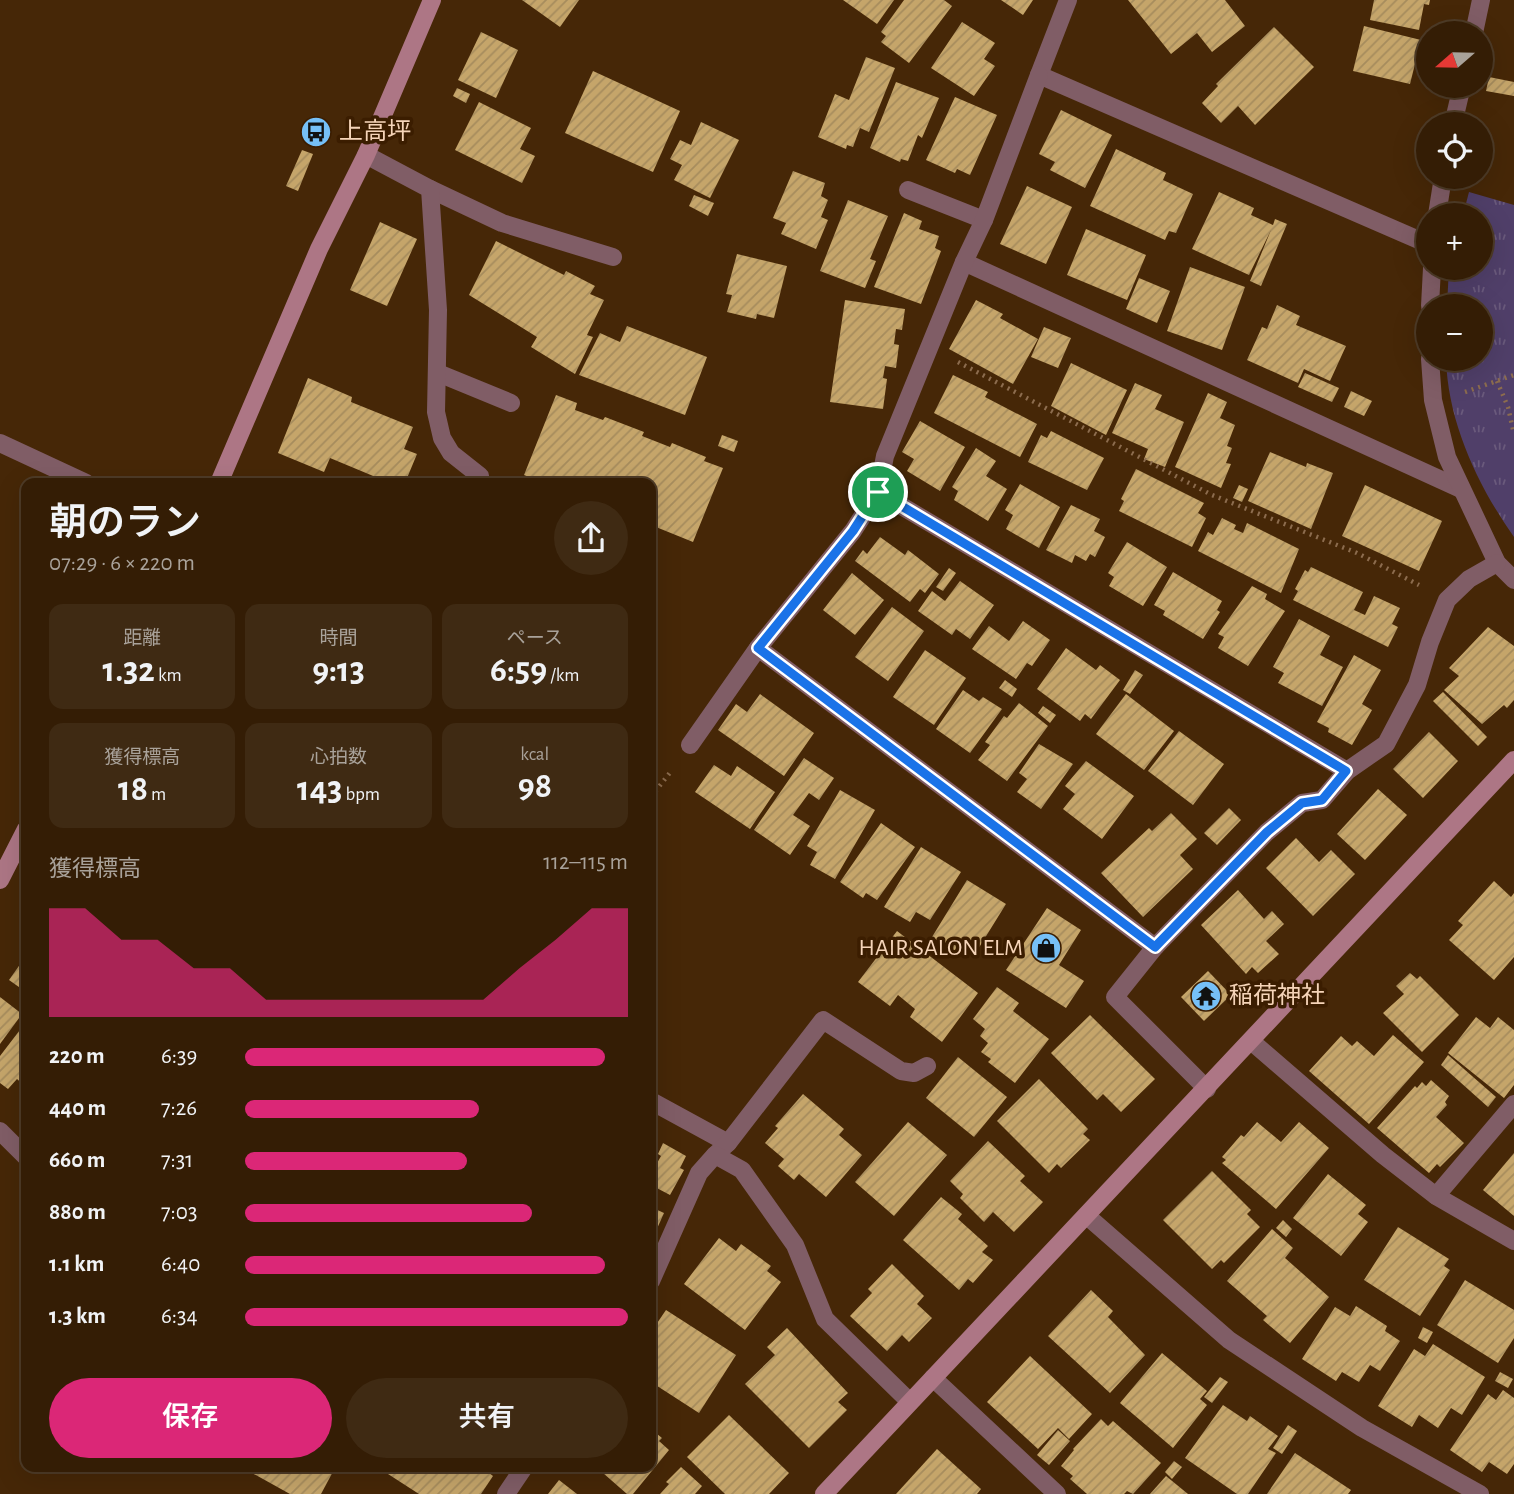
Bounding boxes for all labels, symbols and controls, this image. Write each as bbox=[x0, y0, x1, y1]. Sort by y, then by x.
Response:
north arrow bbox=[1416, 21, 1493, 98]
map controls bbox=[1416, 21, 1493, 371]
button: locate bbox=[1416, 112, 1493, 189]
bus stop icon: 上高坪 bbox=[299, 115, 333, 149]
place label: 上高坪 bbox=[339, 118, 411, 144]
button: + bbox=[1416, 203, 1493, 280]
button: − bbox=[1416, 294, 1493, 371]
pin bbox=[848, 462, 908, 522]
icon: arrive bbox=[859, 473, 897, 511]
button: share bbox=[554, 501, 628, 575]
text: 朝のラン bbox=[49, 505, 201, 543]
text: 07:29 · 6 × 220 m bbox=[49, 552, 195, 575]
text: 距離 bbox=[123, 629, 161, 648]
text: 時間 bbox=[319, 629, 358, 648]
text: ペース bbox=[507, 629, 563, 648]
text: 1.32 bbox=[103, 653, 155, 688]
text: 9:13 bbox=[312, 653, 365, 688]
text: 6:59 bbox=[490, 653, 547, 688]
text: km bbox=[155, 666, 182, 685]
text: /km bbox=[547, 666, 580, 685]
text: kcal bbox=[520, 745, 549, 764]
text: 獲得標高 bbox=[104, 748, 180, 767]
text: 心拍数 bbox=[310, 748, 367, 767]
text: 98 bbox=[518, 769, 552, 804]
text: 18 bbox=[118, 772, 148, 807]
text: 143 bbox=[297, 772, 342, 807]
text: m bbox=[148, 785, 166, 804]
text: bpm bbox=[342, 785, 380, 804]
text: 112–115 m bbox=[543, 851, 628, 874]
text: 獲得標高 bbox=[49, 858, 141, 881]
shop icon: HAIR SALON ELM bbox=[1029, 931, 1063, 965]
place label: HAIR SALON ELM bbox=[859, 936, 1023, 960]
temple icon: 稲荷神社 bbox=[1189, 979, 1223, 1013]
place label: 稲荷神社 bbox=[1229, 982, 1325, 1008]
text: 220 m bbox=[49, 1045, 105, 1068]
text: 6:39 bbox=[161, 1045, 197, 1068]
text: 440 m bbox=[49, 1097, 106, 1120]
text: 7:26 bbox=[161, 1097, 197, 1120]
text: 660 m bbox=[49, 1149, 105, 1172]
text: 7:31 bbox=[161, 1149, 193, 1172]
text: 880 m bbox=[49, 1201, 106, 1224]
text: 7:03 bbox=[161, 1201, 197, 1224]
text: 1.1 km bbox=[49, 1253, 104, 1276]
text: 6:40 bbox=[161, 1253, 200, 1276]
text: 1.3 km bbox=[49, 1305, 106, 1328]
text: 6:34 bbox=[161, 1305, 198, 1328]
button: 保存 bbox=[49, 1378, 332, 1458]
button: 共有 bbox=[346, 1378, 628, 1458]

